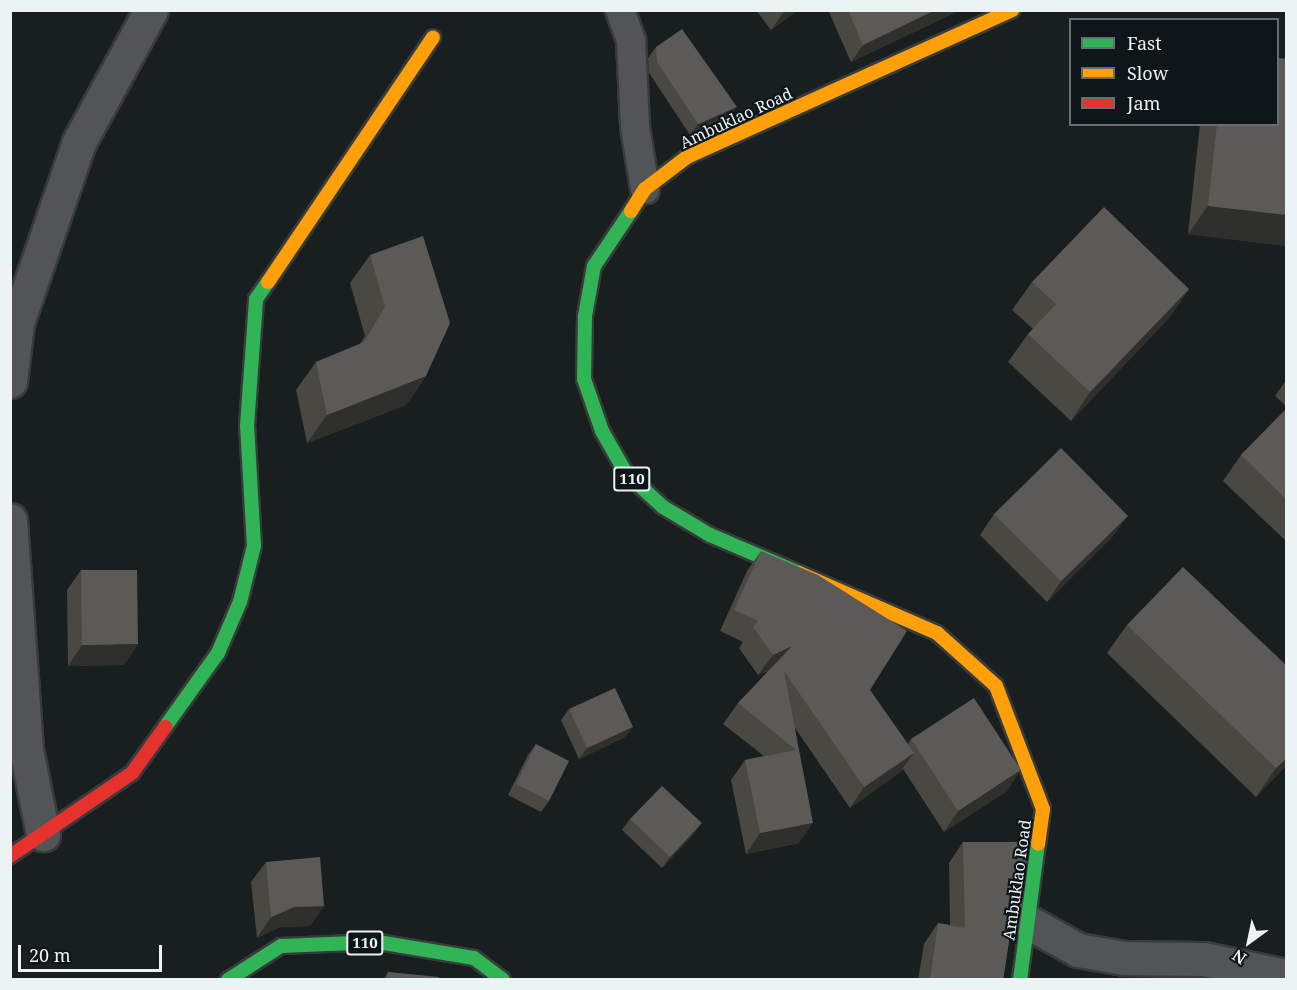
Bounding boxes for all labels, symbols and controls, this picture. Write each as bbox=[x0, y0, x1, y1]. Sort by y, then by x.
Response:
legend bbox=[1069, 18, 1279, 126]
text: Fast bbox=[1127, 31, 1162, 55]
text: Slow bbox=[1127, 61, 1168, 85]
street label: Ambuklao Road bbox=[677, 84, 795, 152]
text: Jam bbox=[1127, 91, 1161, 115]
road number: 110 bbox=[612, 467, 652, 491]
street label: Ambuklao Road bbox=[999, 818, 1035, 942]
north arrow bbox=[1219, 912, 1279, 972]
road number: 110 bbox=[346, 931, 385, 955]
scale bar bbox=[21, 933, 165, 971]
text: 20 m bbox=[29, 943, 71, 967]
text: N bbox=[1228, 944, 1250, 970]

